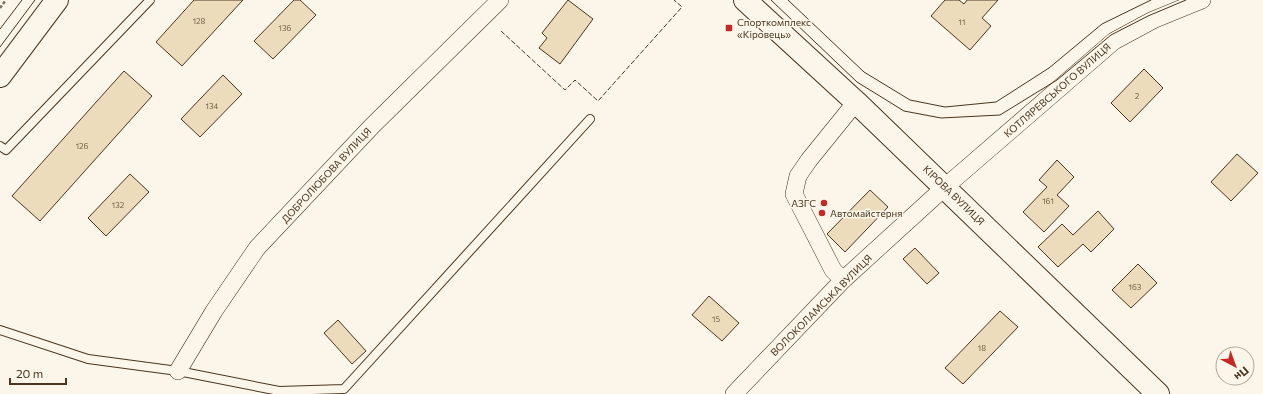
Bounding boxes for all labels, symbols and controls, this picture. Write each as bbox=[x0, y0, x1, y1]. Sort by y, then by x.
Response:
house number: 128 bbox=[193, 16, 205, 26]
place label: Спорткомплекс «Кіровець» bbox=[737, 16, 811, 40]
house number: 11 bbox=[959, 17, 965, 27]
house number: 136 bbox=[279, 23, 292, 33]
marker: Спорткомплекс «Кіровець» bbox=[724, 23, 734, 33]
street label: КОТЛЯРЕВСЬКОГО ВУЛИЦЯ bbox=[1001, 40, 1113, 140]
house number: 2 bbox=[1135, 91, 1140, 101]
house number: 134 bbox=[206, 101, 219, 111]
street label: ДОБРОЛЮБОВА ВУЛИЦЯ bbox=[279, 125, 373, 225]
house number: 126 bbox=[76, 141, 88, 151]
street label: КІРОВА ВУЛИЦЯ bbox=[921, 163, 987, 227]
house number: 161 bbox=[1042, 196, 1054, 206]
place label: АЗГС bbox=[791, 197, 816, 209]
marker: АЗГС bbox=[819, 198, 829, 208]
house number: 132 bbox=[112, 200, 125, 210]
place label: Автомайстерня bbox=[830, 207, 902, 219]
marker: Автомайстерня bbox=[817, 208, 827, 218]
street label: ВОЛОКОЛАМСЬКА ВУЛИЦЯ bbox=[768, 252, 874, 358]
house number: 163 bbox=[1129, 282, 1142, 292]
house number: 15 bbox=[712, 314, 720, 324]
house number: 18 bbox=[978, 343, 986, 353]
north arrow bbox=[1215, 346, 1255, 386]
scale bar bbox=[10, 360, 66, 386]
text: Пн bbox=[1232, 364, 1252, 384]
text: 20 m bbox=[16, 366, 43, 380]

